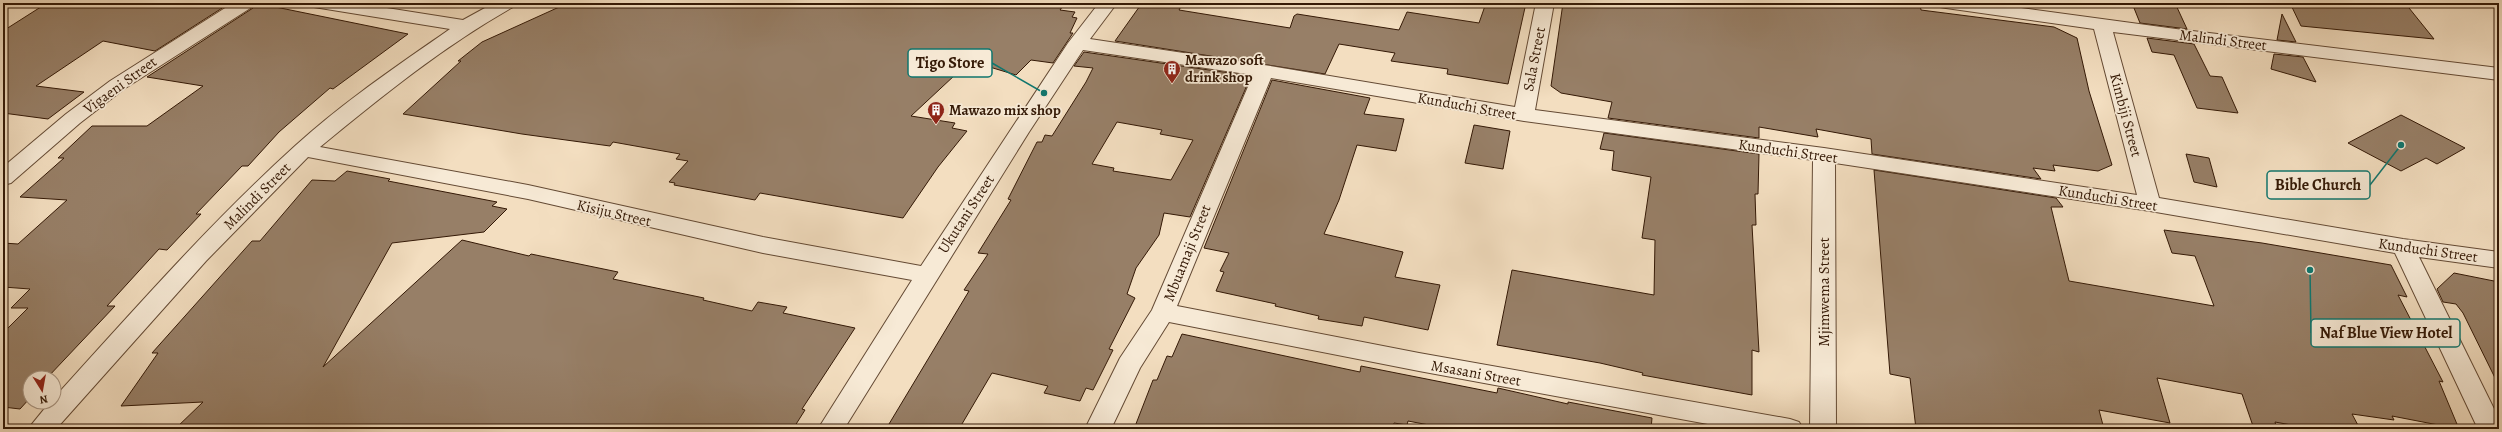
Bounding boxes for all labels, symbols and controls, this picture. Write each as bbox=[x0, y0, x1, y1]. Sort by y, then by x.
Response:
street label: Sala Street bbox=[1518, 25, 1550, 93]
street label: Malindi Street bbox=[2178, 25, 2268, 55]
callout: Tigo Store bbox=[908, 49, 992, 77]
place label: Mawazo soft drink shop bbox=[1185, 50, 1264, 87]
street label: Vigaeni Street bbox=[78, 52, 161, 119]
text: Tigo Store bbox=[916, 52, 984, 74]
building icon: Mawazo soft drink shop bbox=[1162, 59, 1182, 84]
street label: Kimbiji Street bbox=[2105, 71, 2147, 159]
street label: Kunduchi Street bbox=[1416, 87, 1518, 125]
building icon: Mawazo mix shop bbox=[926, 100, 946, 125]
place label: Mawazo mix shop bbox=[949, 100, 1061, 120]
street label: Kunduchi Street bbox=[1737, 134, 1839, 168]
street label: Malindi Street bbox=[219, 158, 295, 234]
street label: Ukutani Street bbox=[933, 171, 999, 257]
callout: Bible Church bbox=[2267, 171, 2370, 199]
text: Bible Church bbox=[2275, 174, 2362, 196]
street label: Kunduchi Street bbox=[2057, 180, 2159, 216]
street label: Kisiju Street bbox=[575, 195, 653, 231]
street label: Mbuamaji Street bbox=[1158, 202, 1216, 304]
street label: Kunduchi Street bbox=[2377, 233, 2479, 267]
street label: Mjimwema Street bbox=[1814, 237, 1834, 347]
callout: Naf Blue View Hotel bbox=[2311, 319, 2460, 347]
text: Naf Blue View Hotel bbox=[2319, 322, 2453, 344]
street label: Msasani Street bbox=[1429, 355, 1523, 391]
north arrow bbox=[22, 370, 62, 410]
text: N bbox=[38, 391, 49, 407]

